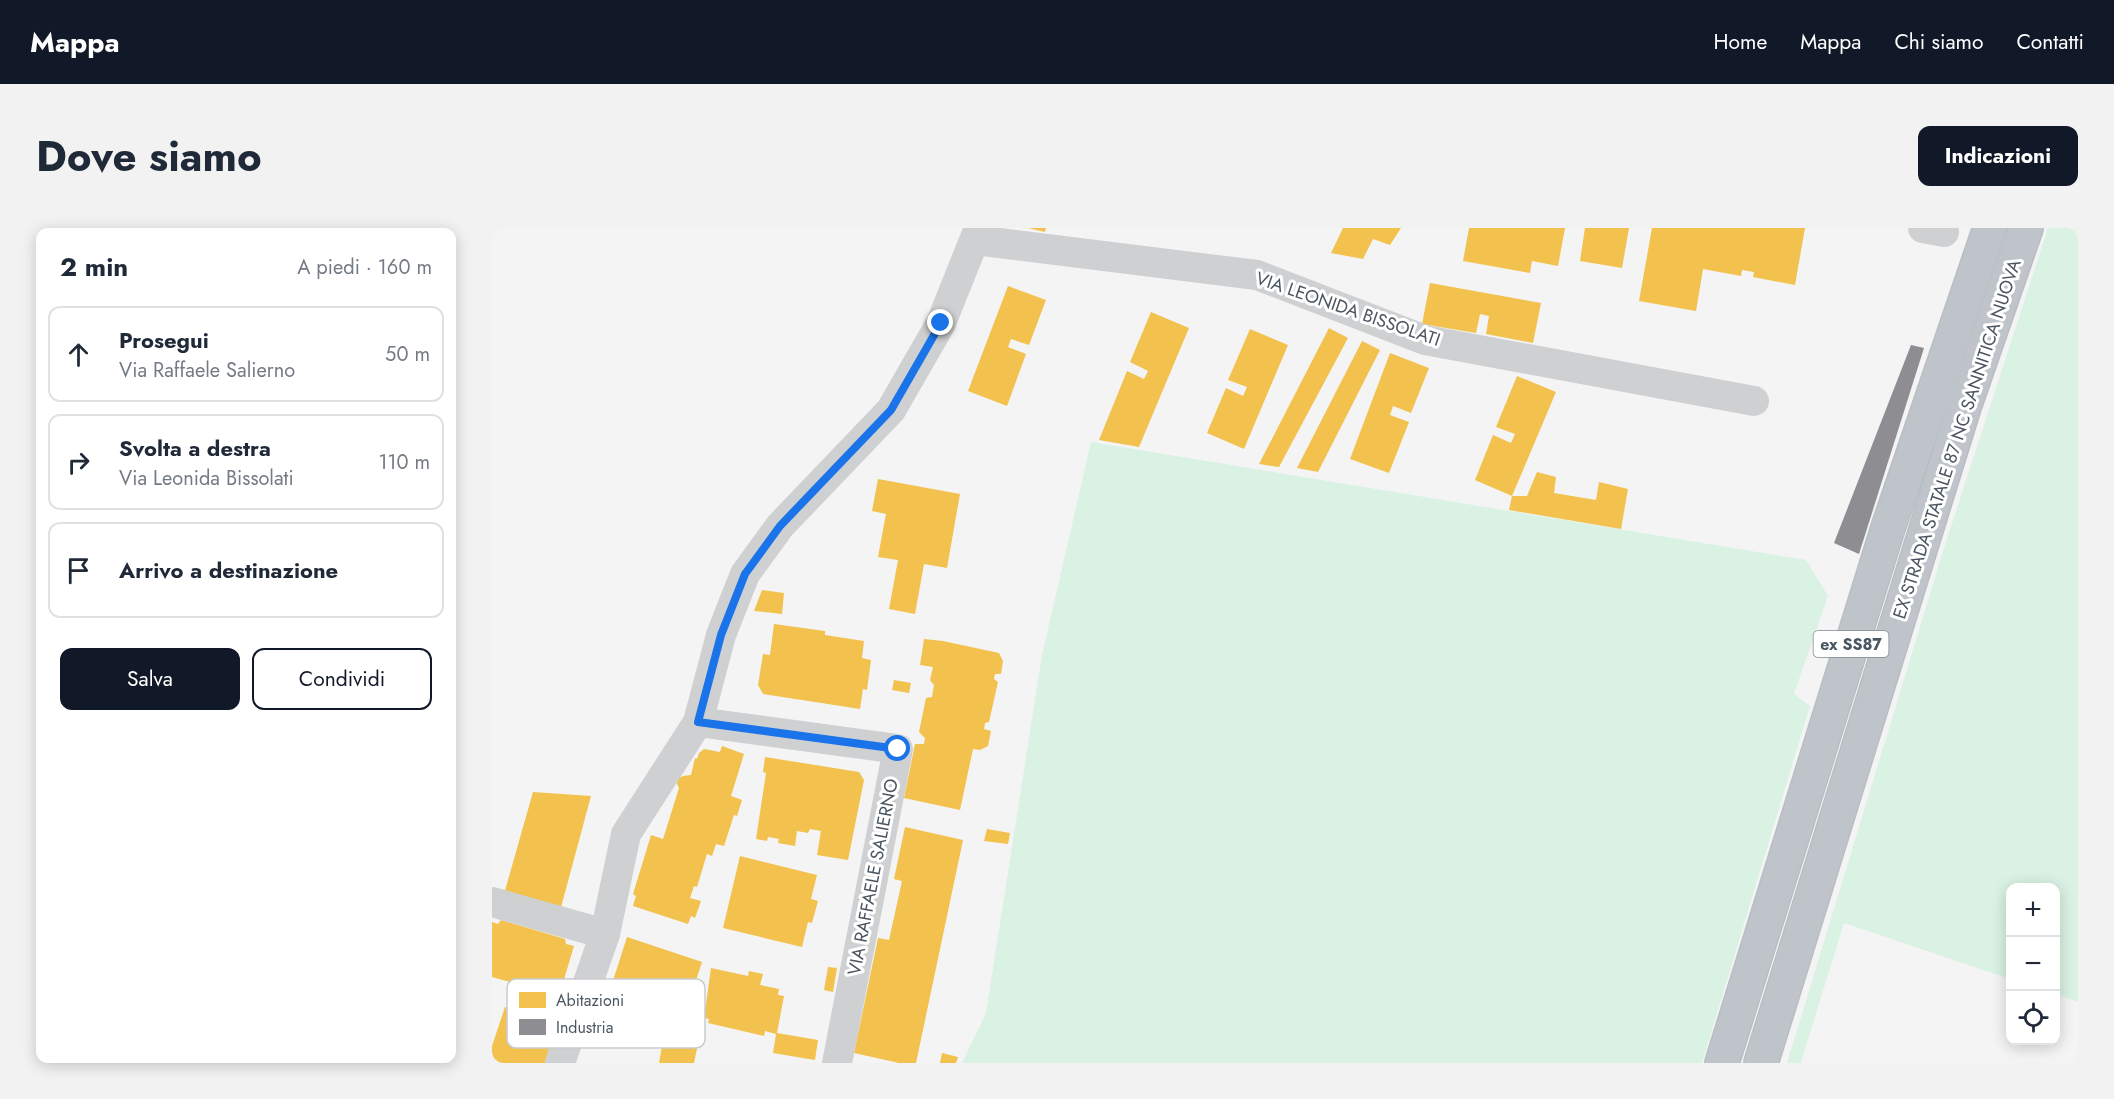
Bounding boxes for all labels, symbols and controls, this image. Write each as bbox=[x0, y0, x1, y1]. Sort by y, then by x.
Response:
text: Mappa bbox=[30, 22, 120, 63]
text: Home bbox=[1714, 27, 1767, 57]
text: Mappa bbox=[1800, 27, 1861, 57]
text: Chi siamo bbox=[1894, 27, 1983, 57]
text: Contatti bbox=[2016, 27, 2084, 57]
text: Dove siamo bbox=[36, 126, 262, 187]
button: Indicazioni bbox=[1918, 126, 2078, 186]
text: 2 min bbox=[60, 248, 128, 286]
text: A piedi · 160 m bbox=[297, 253, 432, 282]
street label: EX STRADA STATALE 87 NC SANNITICA NUOVA bbox=[1886, 256, 2028, 622]
street label: VIA LEONIDA BISSOLATI bbox=[1252, 265, 1444, 353]
route end bbox=[927, 309, 953, 335]
text: Prosegui bbox=[119, 324, 209, 356]
icon: ahead bbox=[62, 338, 95, 371]
text: 50 m bbox=[385, 340, 430, 369]
text: Via Raffaele Salierno bbox=[119, 356, 295, 385]
text: Svolta a destra bbox=[119, 432, 271, 464]
icon: right bbox=[62, 446, 95, 479]
text: 110 m bbox=[378, 448, 430, 477]
text: Via Leonida Bissolati bbox=[119, 464, 294, 493]
icon: arrive bbox=[62, 554, 95, 587]
text: Arrivo a destinazione bbox=[119, 554, 338, 586]
road number: ex SS87 bbox=[1814, 631, 1888, 657]
button: Salva bbox=[60, 648, 240, 710]
button: Condividi bbox=[252, 648, 432, 710]
route start bbox=[884, 735, 910, 761]
street label: VIA RAFFAELE SALIERNO bbox=[841, 776, 905, 978]
map controls bbox=[2006, 883, 2060, 1045]
button: + bbox=[2006, 883, 2060, 937]
button: − bbox=[2006, 937, 2060, 991]
legend bbox=[507, 979, 705, 1048]
text: Abitazioni bbox=[556, 989, 624, 1012]
button: locate bbox=[2006, 991, 2060, 1045]
text: Industria bbox=[556, 1016, 613, 1039]

